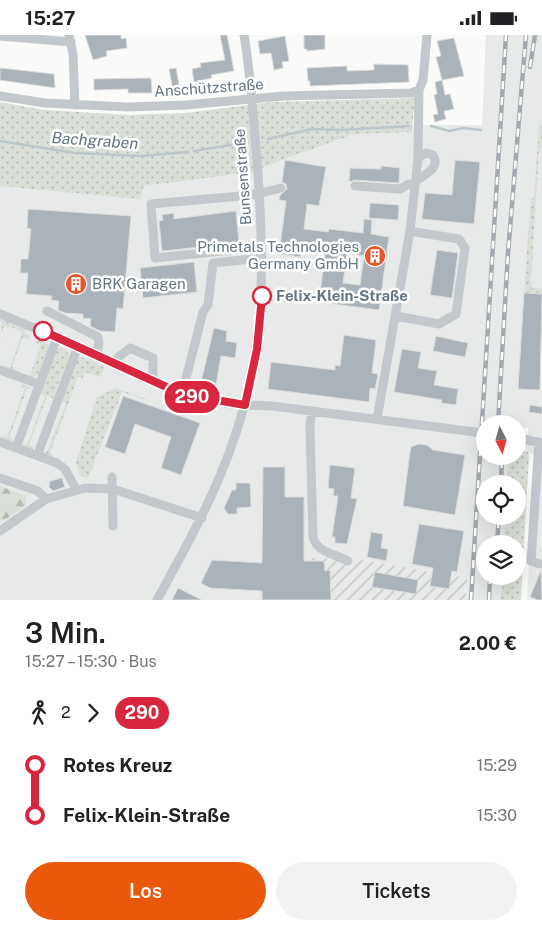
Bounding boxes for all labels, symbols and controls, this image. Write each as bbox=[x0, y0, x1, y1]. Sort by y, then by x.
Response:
text: 15:27 bbox=[25, 7, 75, 29]
street label: Anschützstraße bbox=[154, 75, 264, 100]
water label: Bachgraben bbox=[51, 128, 139, 153]
street label: Bunsenstraße bbox=[231, 128, 254, 226]
place label: Primetals Technologies Germany GmbH bbox=[197, 238, 359, 272]
building icon: Primetals Technologies Germany GmbH bbox=[363, 244, 387, 268]
building icon: BRK Garagen bbox=[64, 272, 88, 296]
place label: BRK Garagen bbox=[92, 275, 186, 292]
marker: Felix-Klein-Straße bbox=[252, 286, 272, 306]
place label: Felix-Klein-Straße bbox=[276, 287, 408, 304]
unlabelled marker bbox=[33, 321, 53, 341]
line badge: 290 bbox=[163, 381, 221, 413]
text: 290 bbox=[175, 386, 209, 407]
north arrow bbox=[476, 415, 526, 465]
map controls bbox=[476, 415, 526, 585]
button: locate bbox=[476, 475, 526, 525]
button: layers bbox=[476, 535, 526, 585]
text: 3 Min. bbox=[25, 616, 106, 649]
text: 2.00 € bbox=[459, 632, 517, 654]
text: 15:27 – 15:30 · Bus bbox=[25, 652, 157, 671]
icon: walk bbox=[25, 699, 53, 727]
icon: forward bbox=[79, 699, 107, 727]
text: 290 bbox=[125, 702, 159, 723]
text: 2 bbox=[61, 703, 71, 722]
text: Rotes Kreuz bbox=[63, 754, 172, 776]
text: 15:29 bbox=[477, 756, 517, 775]
text: Felix-Klein-Straße bbox=[63, 804, 230, 826]
text: 15:30 bbox=[477, 806, 517, 825]
button: Los bbox=[25, 862, 266, 920]
button: Tickets bbox=[276, 862, 517, 920]

